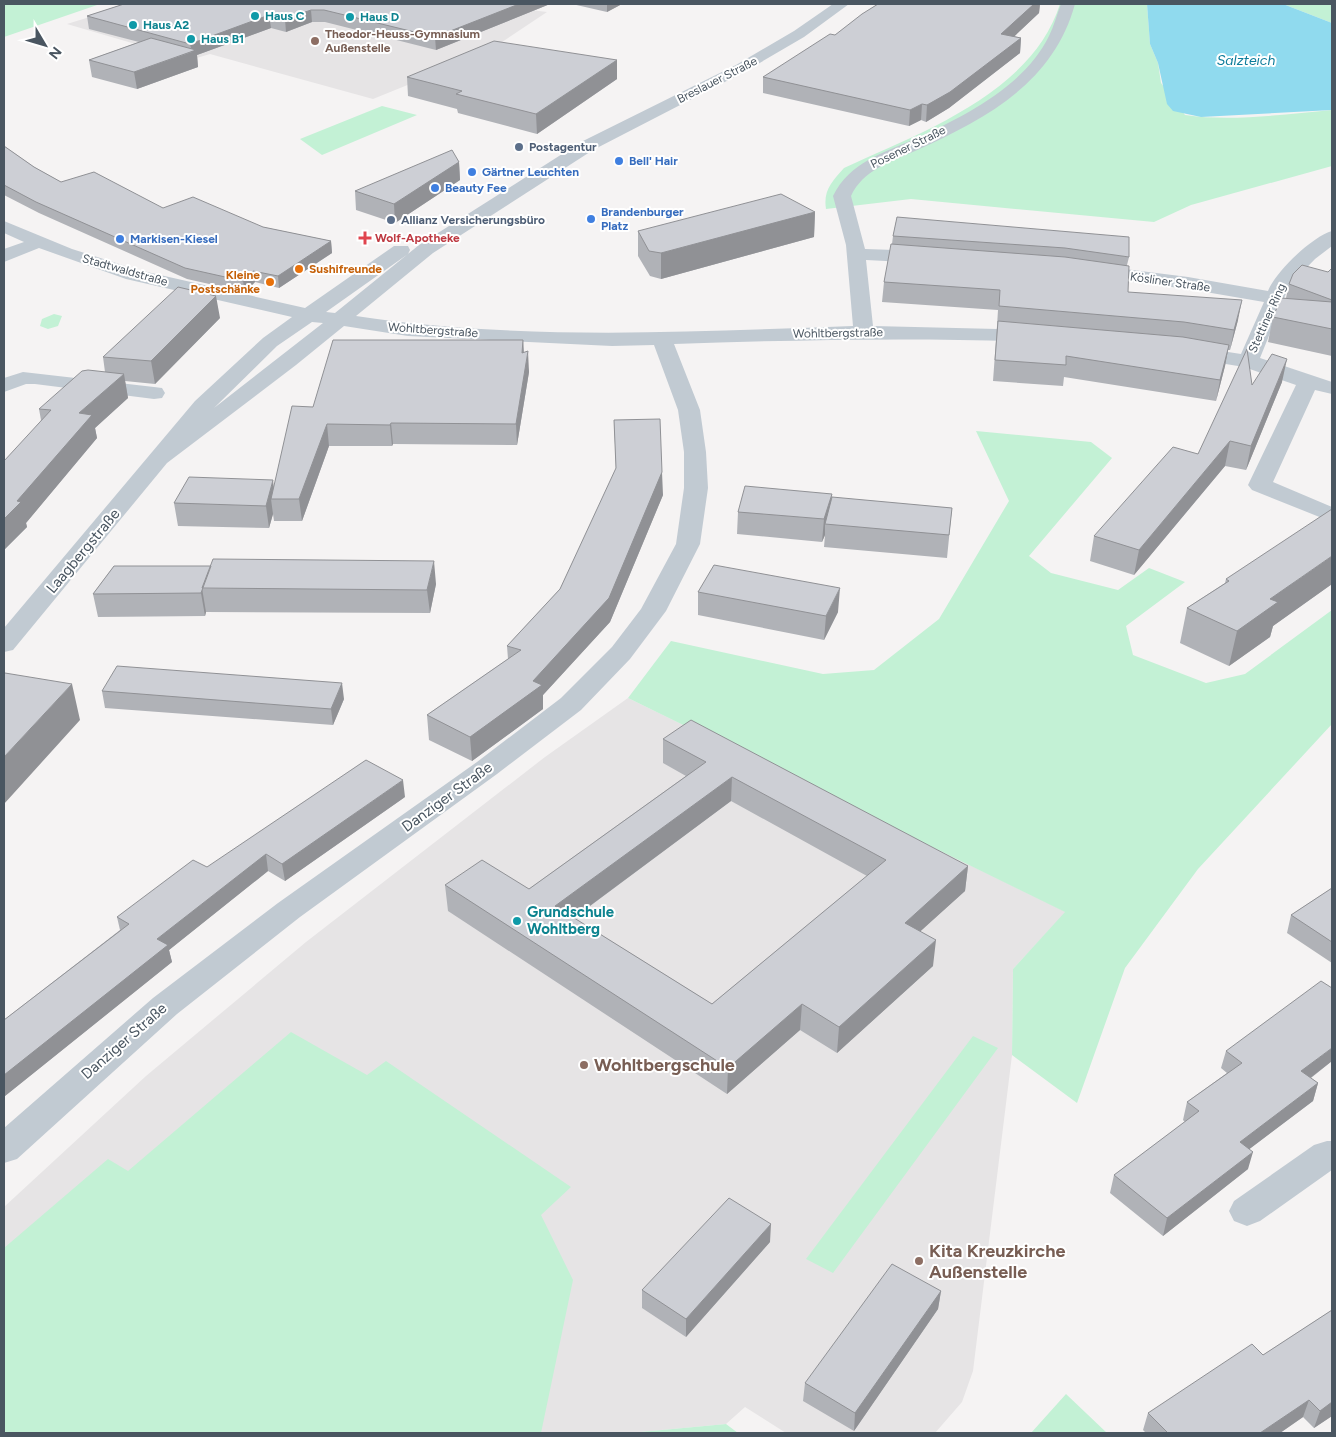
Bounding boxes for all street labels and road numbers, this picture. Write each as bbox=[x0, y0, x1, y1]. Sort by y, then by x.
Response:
street label: Breslauer Straße bbox=[675, 54, 760, 106]
street label: Posener Straße bbox=[868, 123, 948, 171]
street label: Stadtwaldstraße bbox=[81, 251, 170, 289]
street label: Kösliner Straße bbox=[1129, 269, 1211, 295]
street label: Stettiner Ring bbox=[1245, 281, 1289, 355]
street label: Wohltbergstraße bbox=[388, 320, 479, 340]
street label: Wohltbergstraße bbox=[793, 325, 884, 341]
street label: Laagbergstraße bbox=[42, 505, 124, 597]
street label: Danziger Straße bbox=[398, 758, 496, 836]
street label: Danziger Straße bbox=[78, 999, 170, 1083]

